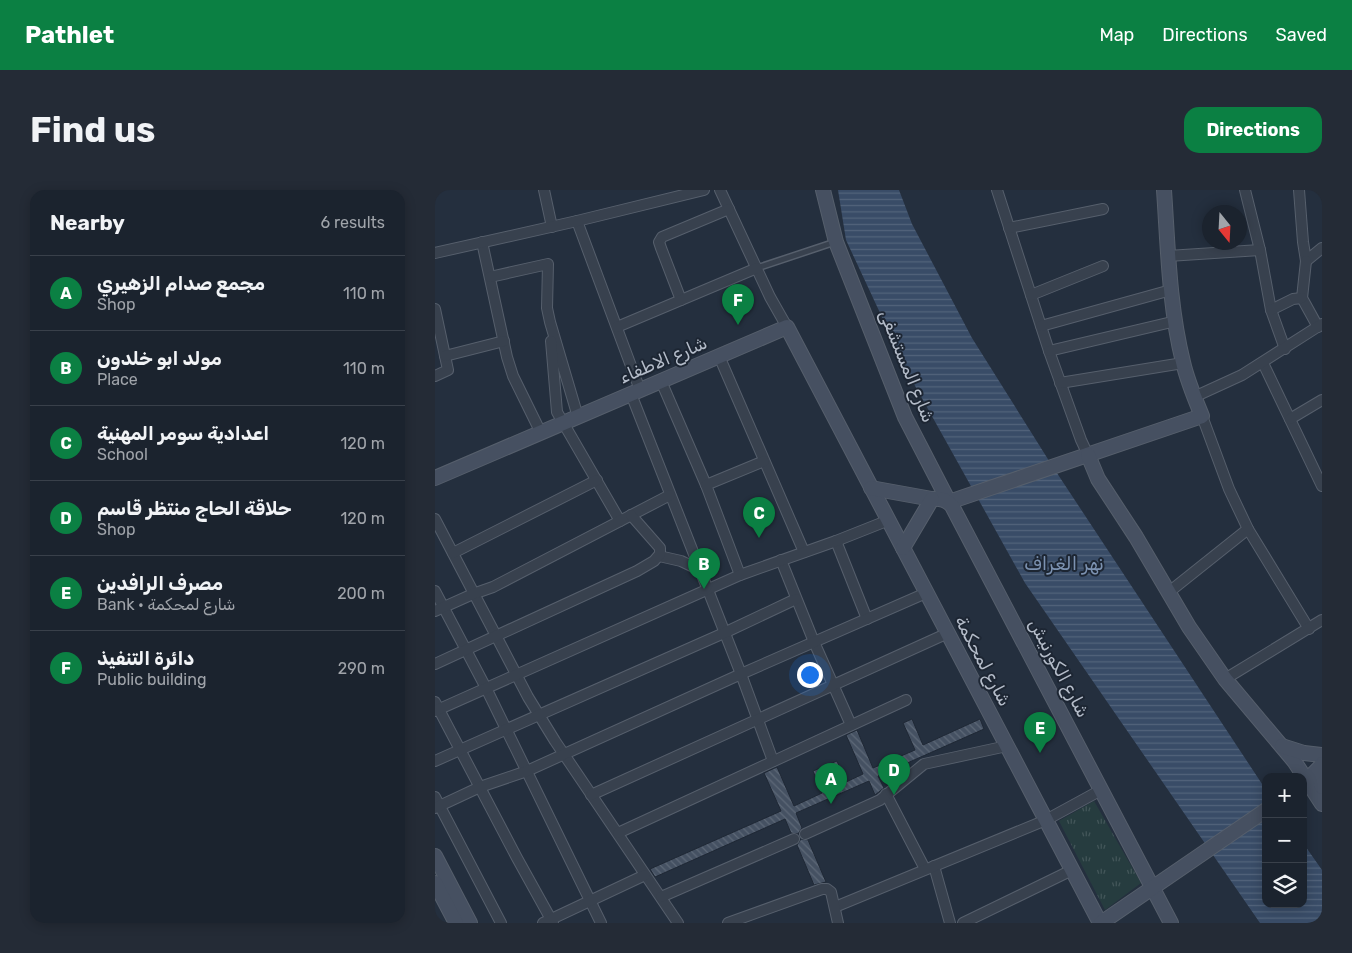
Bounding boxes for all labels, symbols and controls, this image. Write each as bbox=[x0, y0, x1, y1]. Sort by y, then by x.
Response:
text: Pathlet bbox=[25, 21, 114, 49]
text: Map bbox=[1099, 24, 1134, 46]
text: Directions bbox=[1162, 24, 1248, 46]
text: Saved bbox=[1276, 24, 1327, 46]
button: Directions bbox=[1184, 107, 1322, 153]
text: Find us bbox=[30, 109, 155, 151]
north arrow bbox=[1202, 205, 1247, 250]
text: Nearby bbox=[50, 210, 125, 235]
text: 6 results bbox=[320, 213, 385, 232]
text: مجمع صدام الزهيري bbox=[97, 272, 265, 295]
text: A bbox=[60, 284, 72, 303]
text: 110 m bbox=[343, 284, 385, 303]
pin: F bbox=[722, 284, 754, 325]
text: Shop bbox=[97, 295, 135, 314]
street label: شارع المستشفى bbox=[873, 306, 940, 426]
street label: شارع الاطفاء bbox=[616, 332, 711, 389]
text: مولد ابو خلدون bbox=[97, 347, 222, 370]
text: B bbox=[60, 359, 72, 378]
text: 110 m bbox=[343, 359, 385, 378]
text: Place bbox=[97, 370, 138, 389]
text: اعدادية سومر المهنية bbox=[97, 422, 269, 445]
text: C bbox=[60, 434, 72, 453]
text: 120 m bbox=[340, 434, 385, 453]
text: School bbox=[97, 445, 148, 464]
text: حلاقة الحاج منتظر قاسم bbox=[97, 497, 292, 520]
pin: C bbox=[743, 497, 775, 538]
text: D bbox=[60, 509, 72, 528]
text: 120 m bbox=[340, 509, 385, 528]
text: Shop bbox=[97, 520, 135, 539]
pin: B bbox=[688, 548, 720, 589]
water label: نهر الغراف bbox=[1024, 552, 1104, 575]
text: مصرف الرافدين bbox=[97, 572, 223, 595]
text: E bbox=[61, 584, 71, 603]
text: 200 m bbox=[337, 584, 385, 603]
text: Bank · شارع لمحكمة bbox=[97, 595, 235, 614]
street label: شارع لمحكمة bbox=[949, 612, 1016, 710]
street label: شارع الكورنيش bbox=[1023, 615, 1094, 722]
text: دائرة التنفيذ bbox=[97, 647, 194, 670]
text: F bbox=[61, 659, 71, 678]
text: 290 m bbox=[338, 659, 385, 678]
your location bbox=[797, 662, 823, 688]
text: Public building bbox=[97, 670, 207, 689]
pin: E bbox=[1024, 712, 1056, 753]
pin: D bbox=[878, 754, 910, 795]
pin: A bbox=[815, 763, 847, 804]
map controls bbox=[1262, 773, 1307, 908]
button: + bbox=[1262, 773, 1307, 818]
button: − bbox=[1262, 818, 1307, 863]
button: layers bbox=[1262, 863, 1307, 908]

